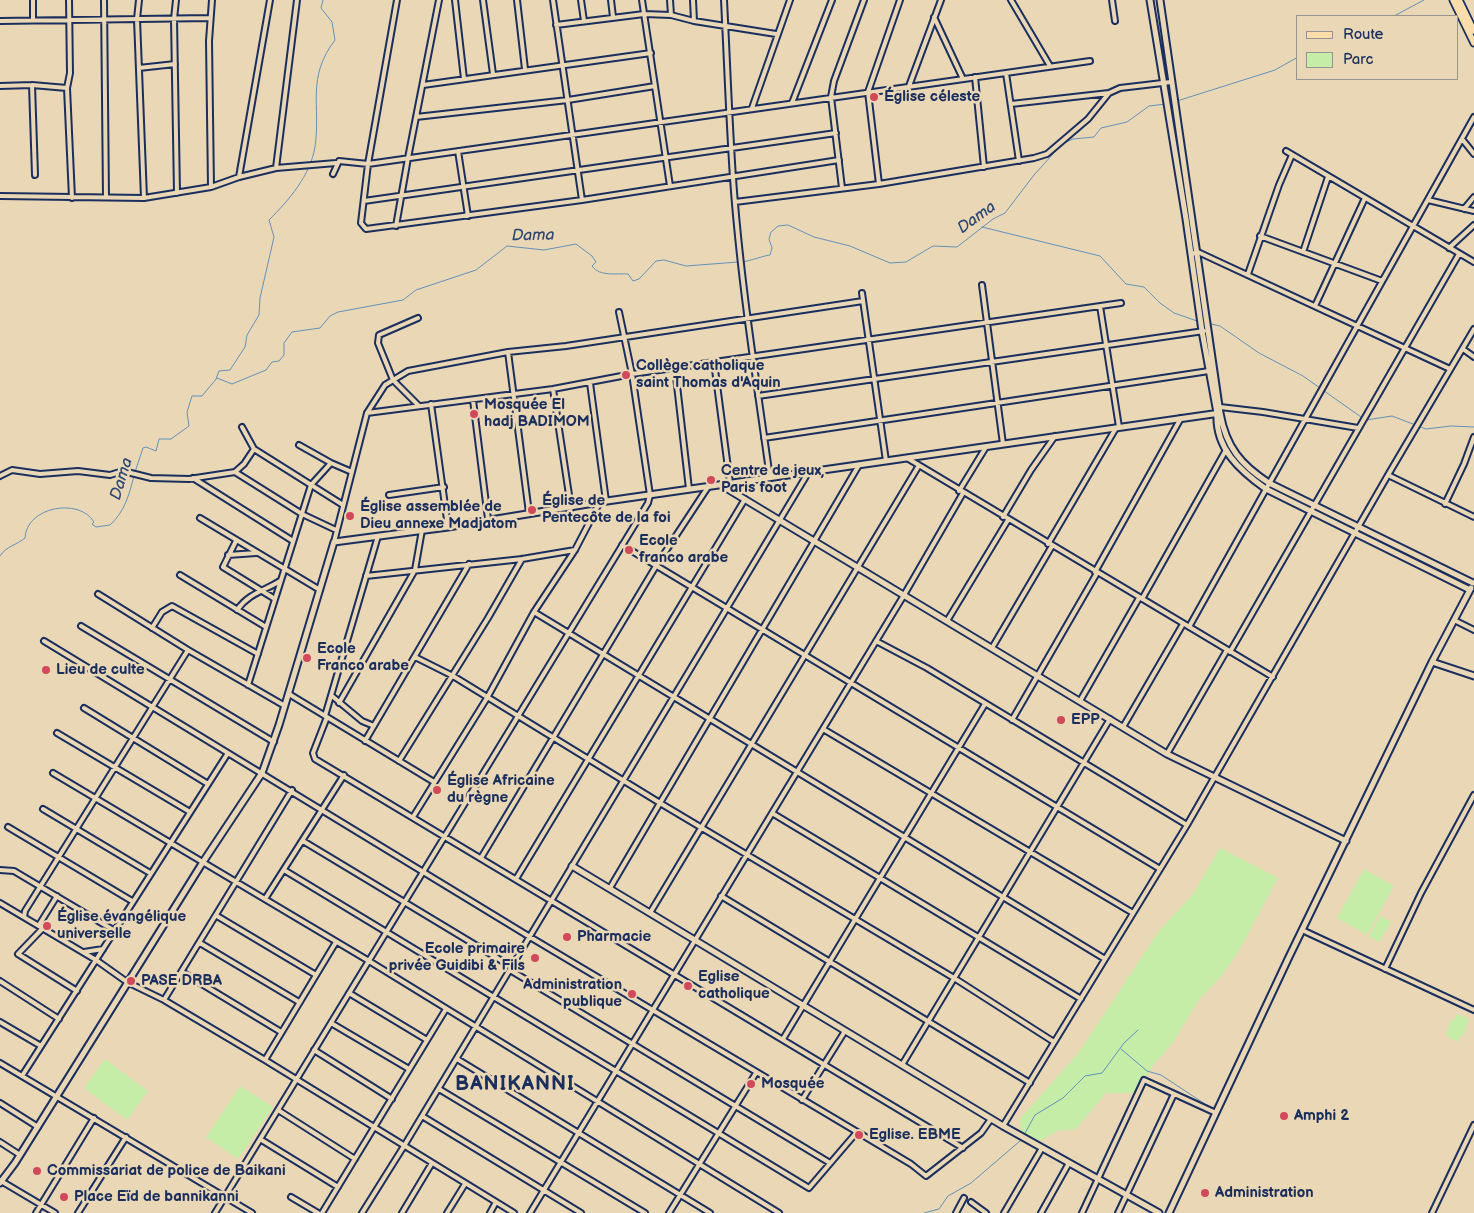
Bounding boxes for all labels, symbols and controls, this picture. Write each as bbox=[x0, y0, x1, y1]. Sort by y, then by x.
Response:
legend bbox=[1296, 15, 1459, 80]
text: Route bbox=[1343, 25, 1383, 44]
text: Parc bbox=[1343, 50, 1373, 69]
place label: Église céleste bbox=[884, 88, 980, 106]
marker: Église céleste bbox=[868, 91, 880, 103]
water label: Dama bbox=[954, 198, 1000, 238]
water label: Dama bbox=[511, 226, 555, 246]
place label: Collège catholique saint Thomas d'Aquin bbox=[636, 357, 781, 392]
marker: Collège catholique saint Thomas d'Aquin bbox=[620, 369, 632, 381]
place label: Mosquée El hadj BADIMOM bbox=[484, 396, 590, 431]
marker: Mosquée El hadj BADIMOM bbox=[468, 408, 480, 420]
water label: Dama bbox=[107, 456, 137, 502]
place label: Centre de jeux, Paris foot bbox=[721, 462, 824, 497]
marker: Centre de jeux, Paris foot bbox=[705, 474, 717, 486]
place label: Église de Pentecôte de la foi bbox=[542, 492, 671, 527]
place label: Église assemblée de Dieu annexe Madjatom bbox=[360, 498, 517, 533]
marker: Église de Pentecôte de la foi bbox=[526, 504, 538, 516]
marker: Église assemblée de Dieu annexe Madjatom bbox=[344, 510, 356, 522]
place label: Ecole franco arabe bbox=[639, 532, 728, 567]
marker: Ecole franco arabe bbox=[623, 544, 635, 556]
place label: Ecole Franco arabe bbox=[317, 640, 409, 675]
marker: Ecole Franco arabe bbox=[301, 652, 313, 664]
place label: Lieu de culte bbox=[56, 661, 145, 679]
marker: Lieu de culte bbox=[40, 664, 52, 676]
place label: EPP bbox=[1071, 711, 1100, 729]
marker: EPP bbox=[1055, 714, 1067, 726]
place label: Église Africaine du règne bbox=[447, 772, 555, 807]
marker: Église Africaine du règne bbox=[431, 784, 443, 796]
place label: Église évangélique universelle bbox=[57, 908, 186, 943]
marker: Église évangélique universelle bbox=[41, 920, 53, 932]
place label: Pharmacie bbox=[577, 928, 651, 946]
marker: Pharmacie bbox=[561, 931, 573, 943]
place label: Ecole primaire privée Guidibi & Fils bbox=[389, 940, 525, 975]
marker: Ecole primaire privée Guidibi & Fils bbox=[529, 952, 541, 964]
place label: Eglise catholique bbox=[698, 968, 770, 1003]
place label: PASE DRBA bbox=[141, 972, 222, 990]
marker: PASE DRBA bbox=[125, 975, 137, 987]
place label: Administration publique bbox=[523, 976, 622, 1011]
marker: Eglise catholique bbox=[682, 980, 694, 992]
marker: Administration publique bbox=[626, 988, 638, 1000]
district label: BANIKANNI bbox=[454, 1073, 576, 1097]
place label: Mosquée bbox=[761, 1075, 824, 1093]
marker: Mosquée bbox=[745, 1078, 757, 1090]
place label: Amphi 2 bbox=[1294, 1107, 1349, 1125]
marker: Amphi 2 bbox=[1278, 1110, 1290, 1122]
place label: Eglise. EBME bbox=[869, 1126, 961, 1144]
marker: Eglise. EBME bbox=[853, 1129, 865, 1141]
place label: Commissariat de police de Baikani bbox=[47, 1162, 286, 1180]
marker: Commissariat de police de Baikani bbox=[31, 1165, 43, 1177]
place label: Administration bbox=[1215, 1184, 1314, 1202]
marker: Administration bbox=[1199, 1187, 1211, 1199]
place label: Place Eïd de bannikanni bbox=[74, 1188, 239, 1206]
marker: Place Eïd de bannikanni bbox=[58, 1191, 70, 1203]

